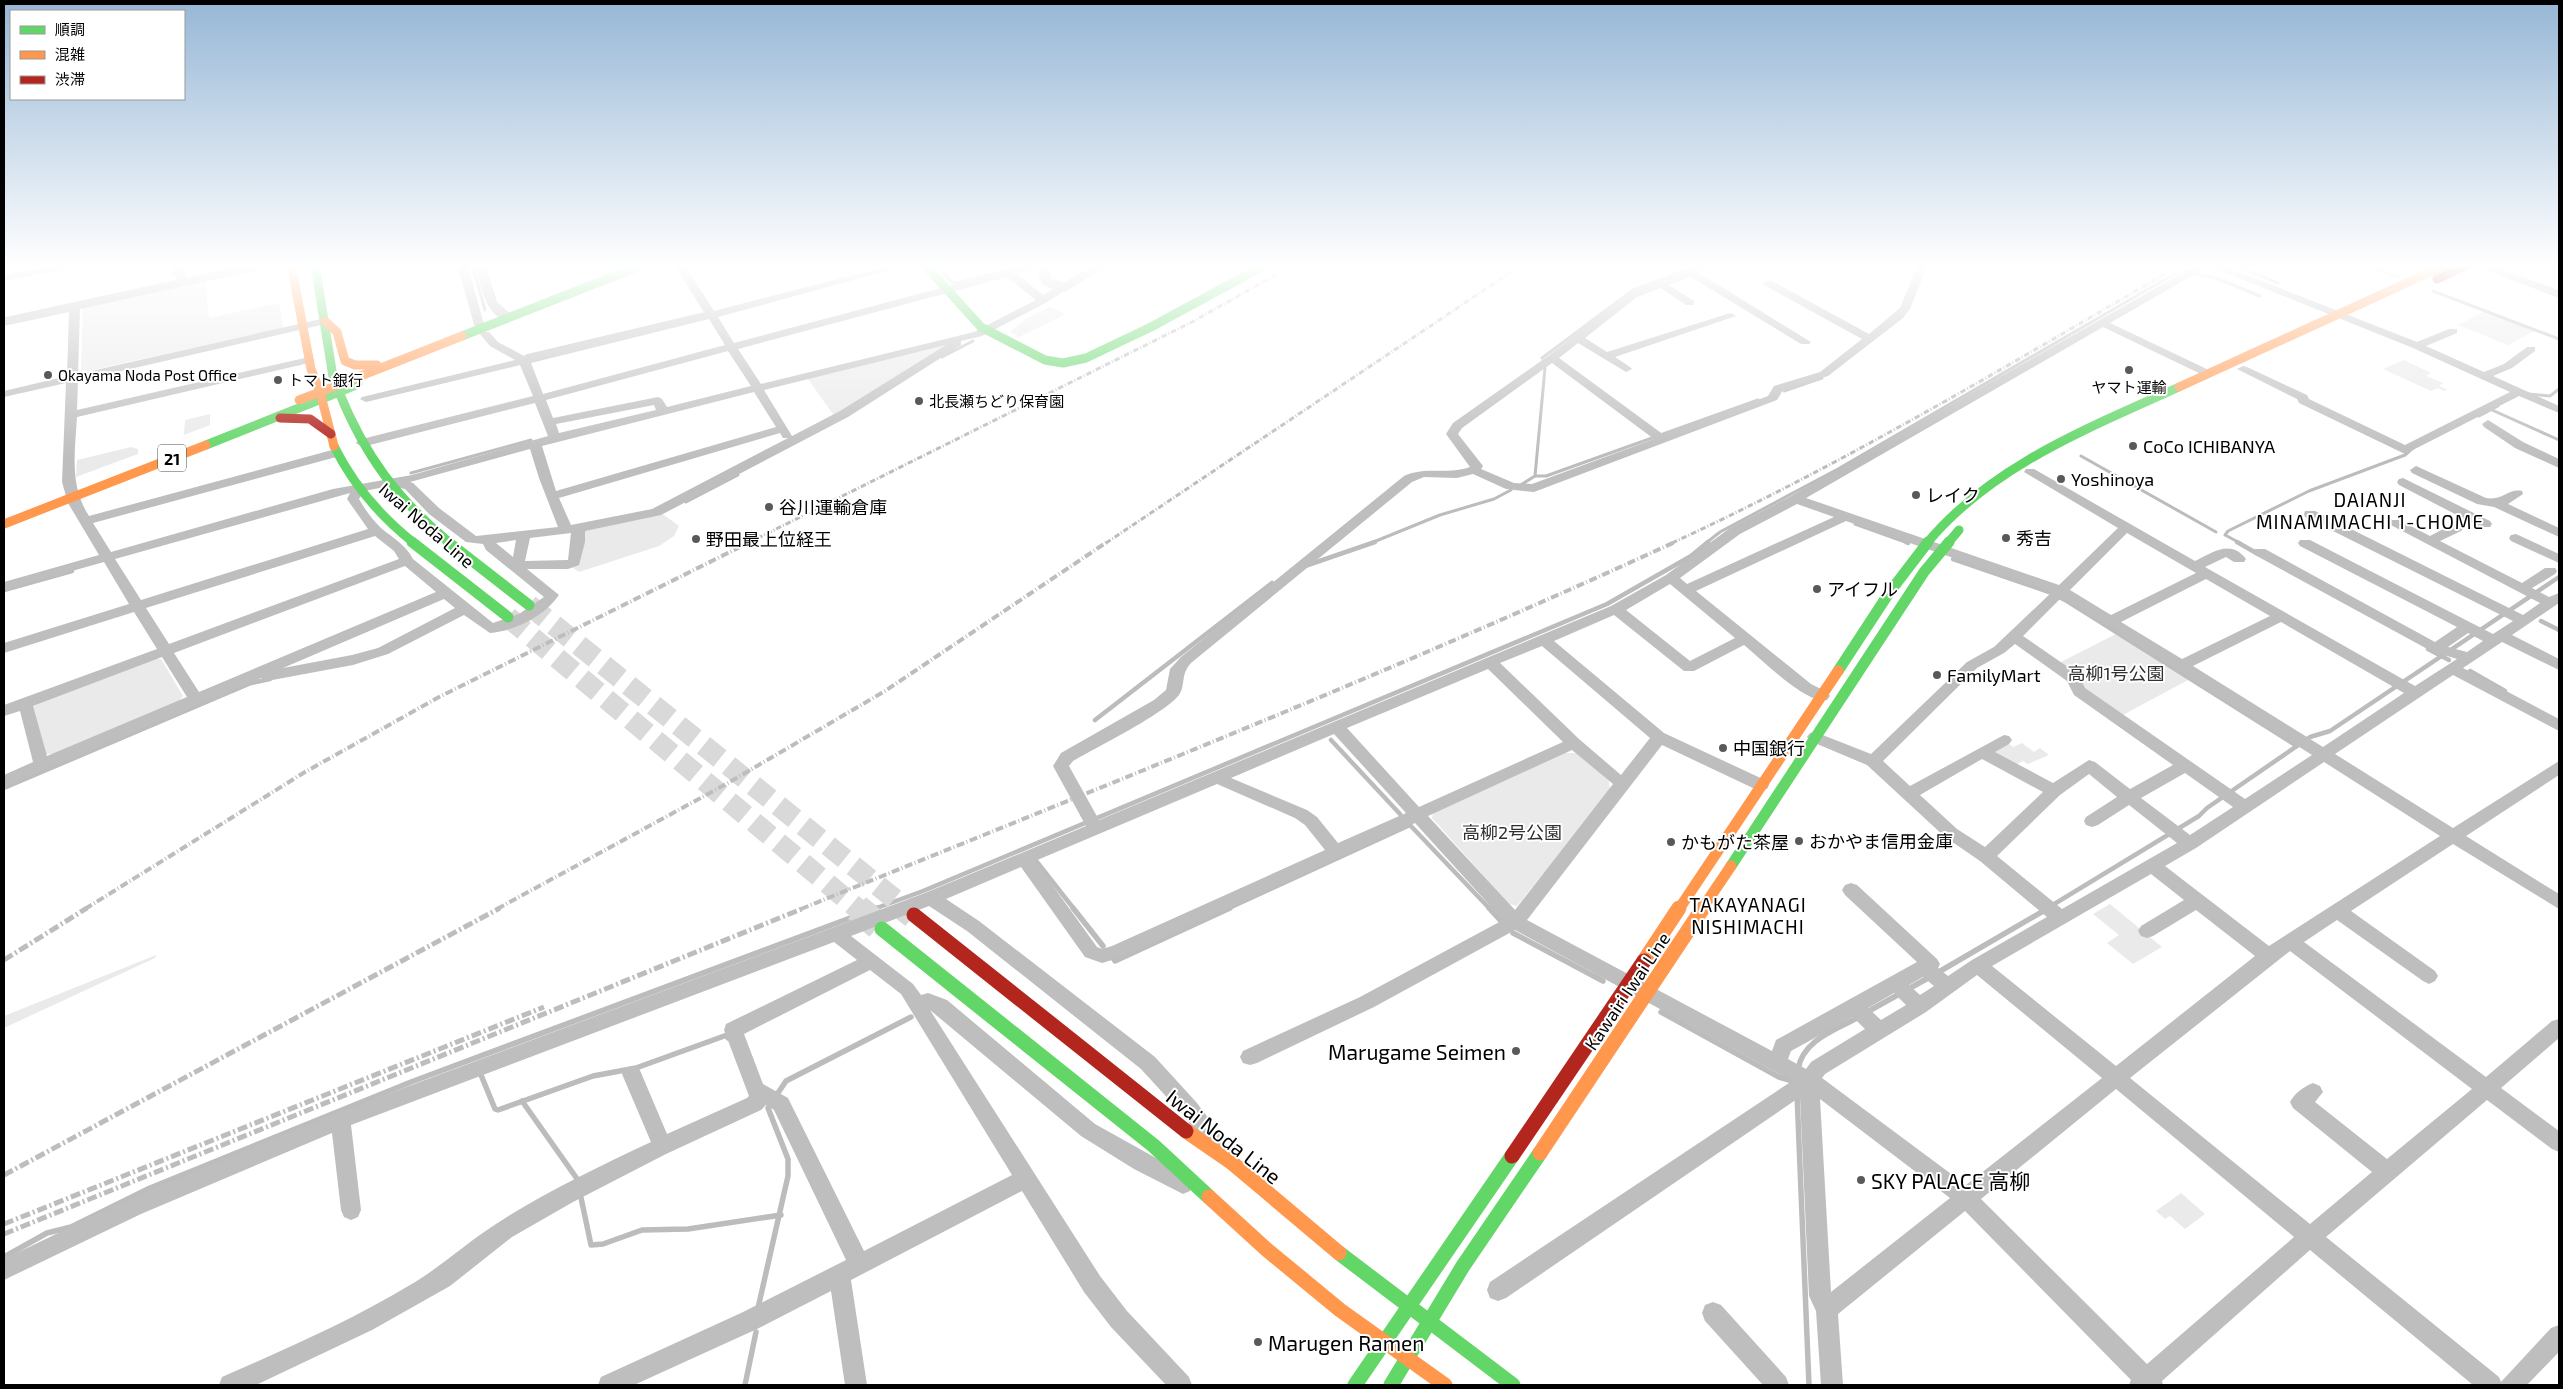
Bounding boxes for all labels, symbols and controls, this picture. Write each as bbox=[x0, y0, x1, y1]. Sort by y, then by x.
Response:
legend bbox=[10, 10, 185, 100]
text: 順調 bbox=[55, 20, 85, 38]
text: 混雑 bbox=[55, 45, 85, 63]
text: 渋滞 bbox=[55, 70, 85, 88]
marker: ヤマト運輸 bbox=[2123, 364, 2135, 376]
place label: Okayama Noda Post Office bbox=[58, 366, 237, 384]
marker: Okayama Noda Post Office bbox=[42, 369, 54, 381]
place label: トマト銀行 bbox=[288, 371, 363, 389]
marker: トマト銀行 bbox=[272, 374, 284, 386]
place label: ヤマト運輸 bbox=[2091, 378, 2167, 396]
place label: 北長瀬ちどり保育園 bbox=[929, 392, 1064, 410]
marker: 北長瀬ちどり保育園 bbox=[913, 395, 925, 407]
place label: CoCo ICHIBANYA bbox=[2143, 435, 2276, 457]
marker: CoCo ICHIBANYA bbox=[2127, 440, 2139, 452]
road number: 21 bbox=[158, 444, 186, 472]
place label: Yoshinoya bbox=[2071, 468, 2154, 490]
marker: Yoshinoya bbox=[2055, 473, 2067, 485]
street label: Iwai Noda Line bbox=[375, 478, 479, 572]
place label: レイク bbox=[1926, 484, 1980, 506]
district label: DAIANJI MINAMIMACHI 1-CHOME bbox=[2256, 488, 2484, 533]
marker: レイク bbox=[1910, 489, 1922, 501]
place label: 谷川運輸倉庫 bbox=[779, 496, 887, 518]
marker: 谷川運輸倉庫 bbox=[763, 501, 775, 513]
place label: 秀吉 bbox=[2016, 527, 2052, 549]
place label: 野田最上位経王 bbox=[706, 528, 832, 550]
marker: 秀吉 bbox=[2000, 532, 2012, 544]
marker: 野田最上位経王 bbox=[690, 533, 702, 545]
place label: アイフル bbox=[1827, 578, 1898, 600]
marker: アイフル bbox=[1811, 583, 1823, 595]
park label: 高柳1号公園 bbox=[2067, 662, 2165, 684]
place label: FamilyMart bbox=[1947, 664, 2041, 686]
marker: FamilyMart bbox=[1931, 669, 1943, 681]
place label: 中国銀行 bbox=[1733, 737, 1805, 759]
marker: 中国銀行 bbox=[1717, 742, 1729, 754]
park label: 高柳2号公園 bbox=[1462, 821, 1562, 843]
place label: おかやま信用金庫 bbox=[1809, 830, 1953, 852]
place label: かもがた茶屋 bbox=[1681, 831, 1789, 853]
marker: おかやま信用金庫 bbox=[1793, 835, 1805, 847]
marker: かもがた茶屋 bbox=[1665, 836, 1677, 848]
district label: TAKAYANAGI NISHIMACHI bbox=[1689, 893, 1807, 938]
street label: Kawairi Iwai Line bbox=[1580, 928, 1674, 1054]
place label: Marugame Seimen bbox=[1328, 1039, 1506, 1064]
marker: Marugame Seimen bbox=[1510, 1045, 1522, 1057]
street label: Iwai Noda Line bbox=[1162, 1083, 1286, 1189]
place label: SKY PALACE 高柳 bbox=[1871, 1168, 2030, 1193]
marker: SKY PALACE 高柳 bbox=[1855, 1174, 1867, 1186]
place label: Marugen Ramen bbox=[1268, 1330, 1425, 1355]
marker: Marugen Ramen bbox=[1252, 1336, 1264, 1348]

